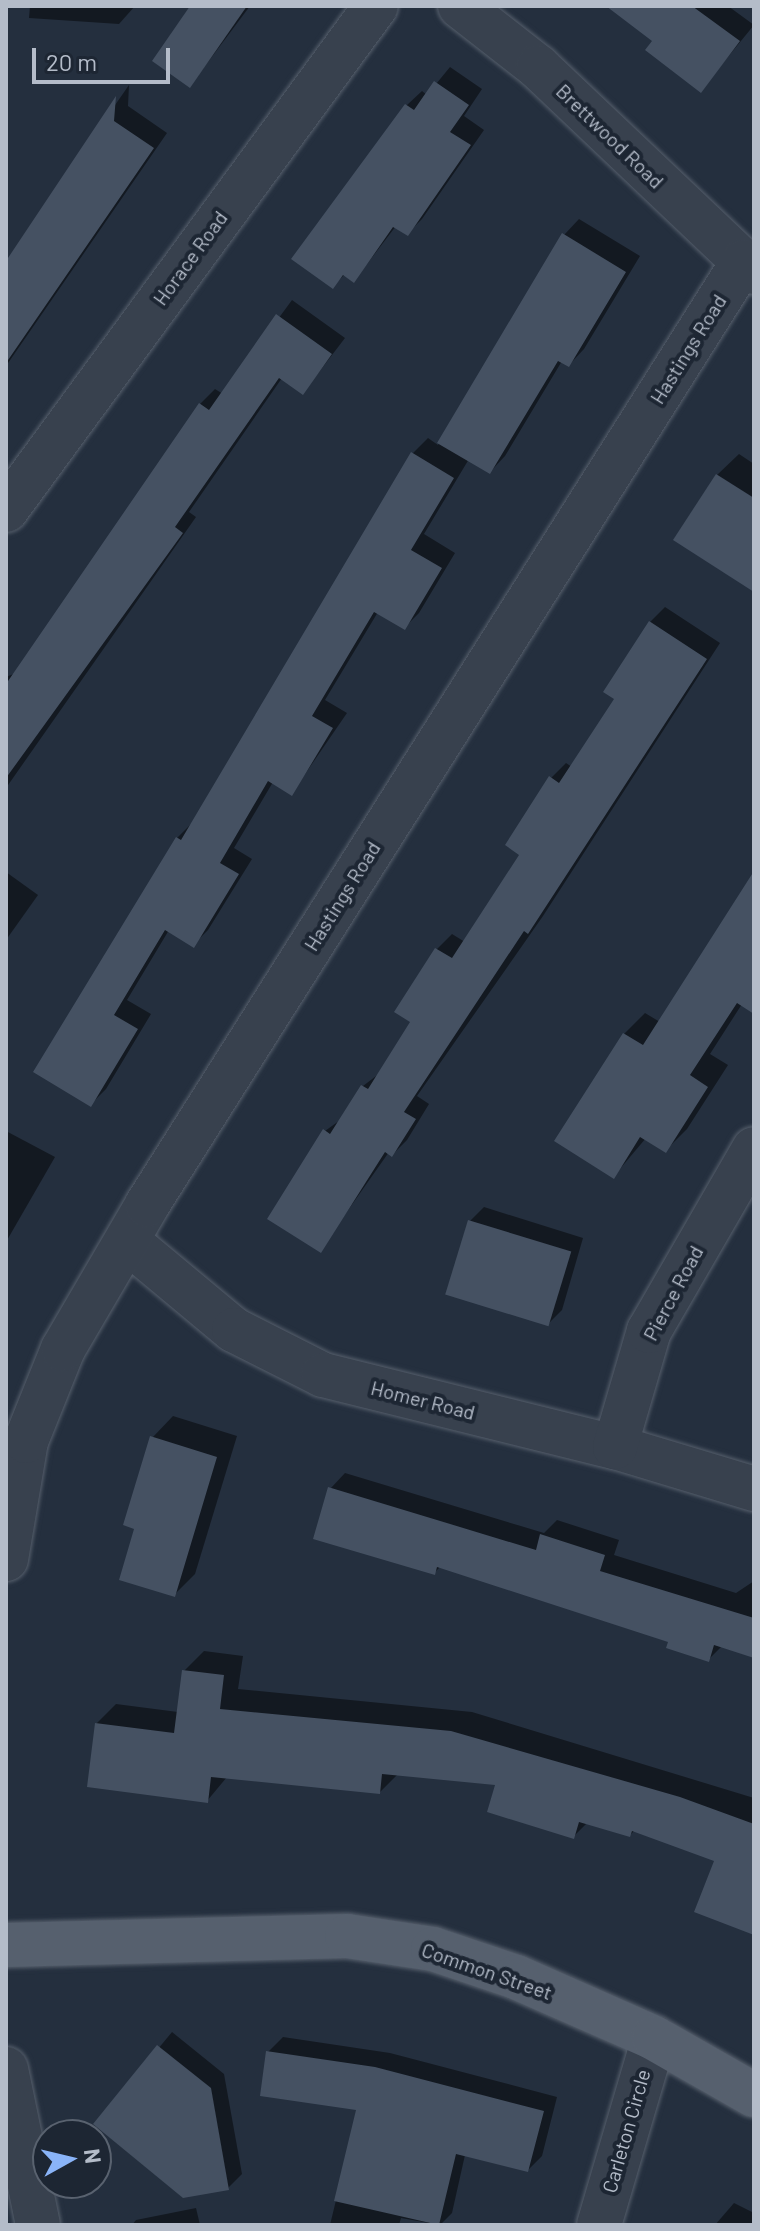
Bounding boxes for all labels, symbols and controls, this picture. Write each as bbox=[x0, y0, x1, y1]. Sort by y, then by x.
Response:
scale bar bbox=[36, 32, 174, 82]
text: 20 m bbox=[46, 47, 97, 76]
street label: Brettwood Road bbox=[551, 79, 669, 193]
street label: Horace Road bbox=[148, 206, 232, 310]
street label: Hastings Road bbox=[645, 290, 731, 408]
street label: Hastings Road bbox=[299, 837, 385, 955]
street label: Pierce Road bbox=[638, 1241, 708, 1345]
street label: Homer Road bbox=[368, 1375, 478, 1425]
street label: Common Street bbox=[419, 1937, 555, 2005]
street label: Carleton Circle bbox=[597, 2066, 655, 2196]
north arrow bbox=[32, 2119, 112, 2199]
text: N bbox=[80, 2147, 108, 2165]

